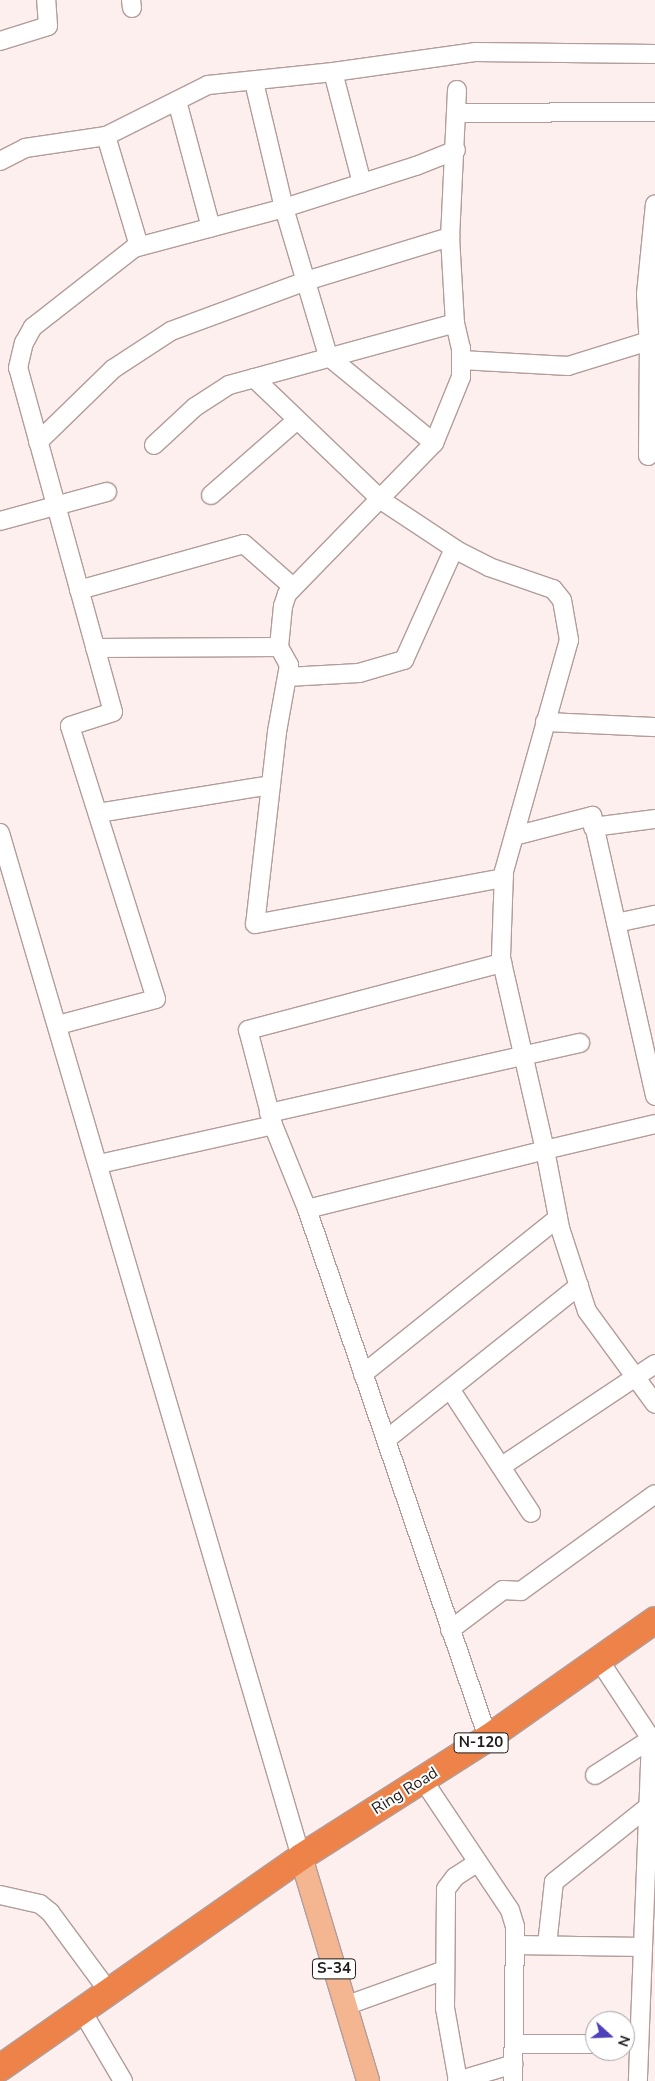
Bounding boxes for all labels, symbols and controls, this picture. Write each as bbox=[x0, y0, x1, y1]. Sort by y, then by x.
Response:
road number: N-120 bbox=[454, 1730, 508, 1756]
street label: Ring Road bbox=[368, 1763, 442, 1819]
road number: S-34 bbox=[312, 1956, 356, 1982]
north arrow bbox=[585, 2011, 635, 2061]
text: N bbox=[613, 2033, 634, 2049]

